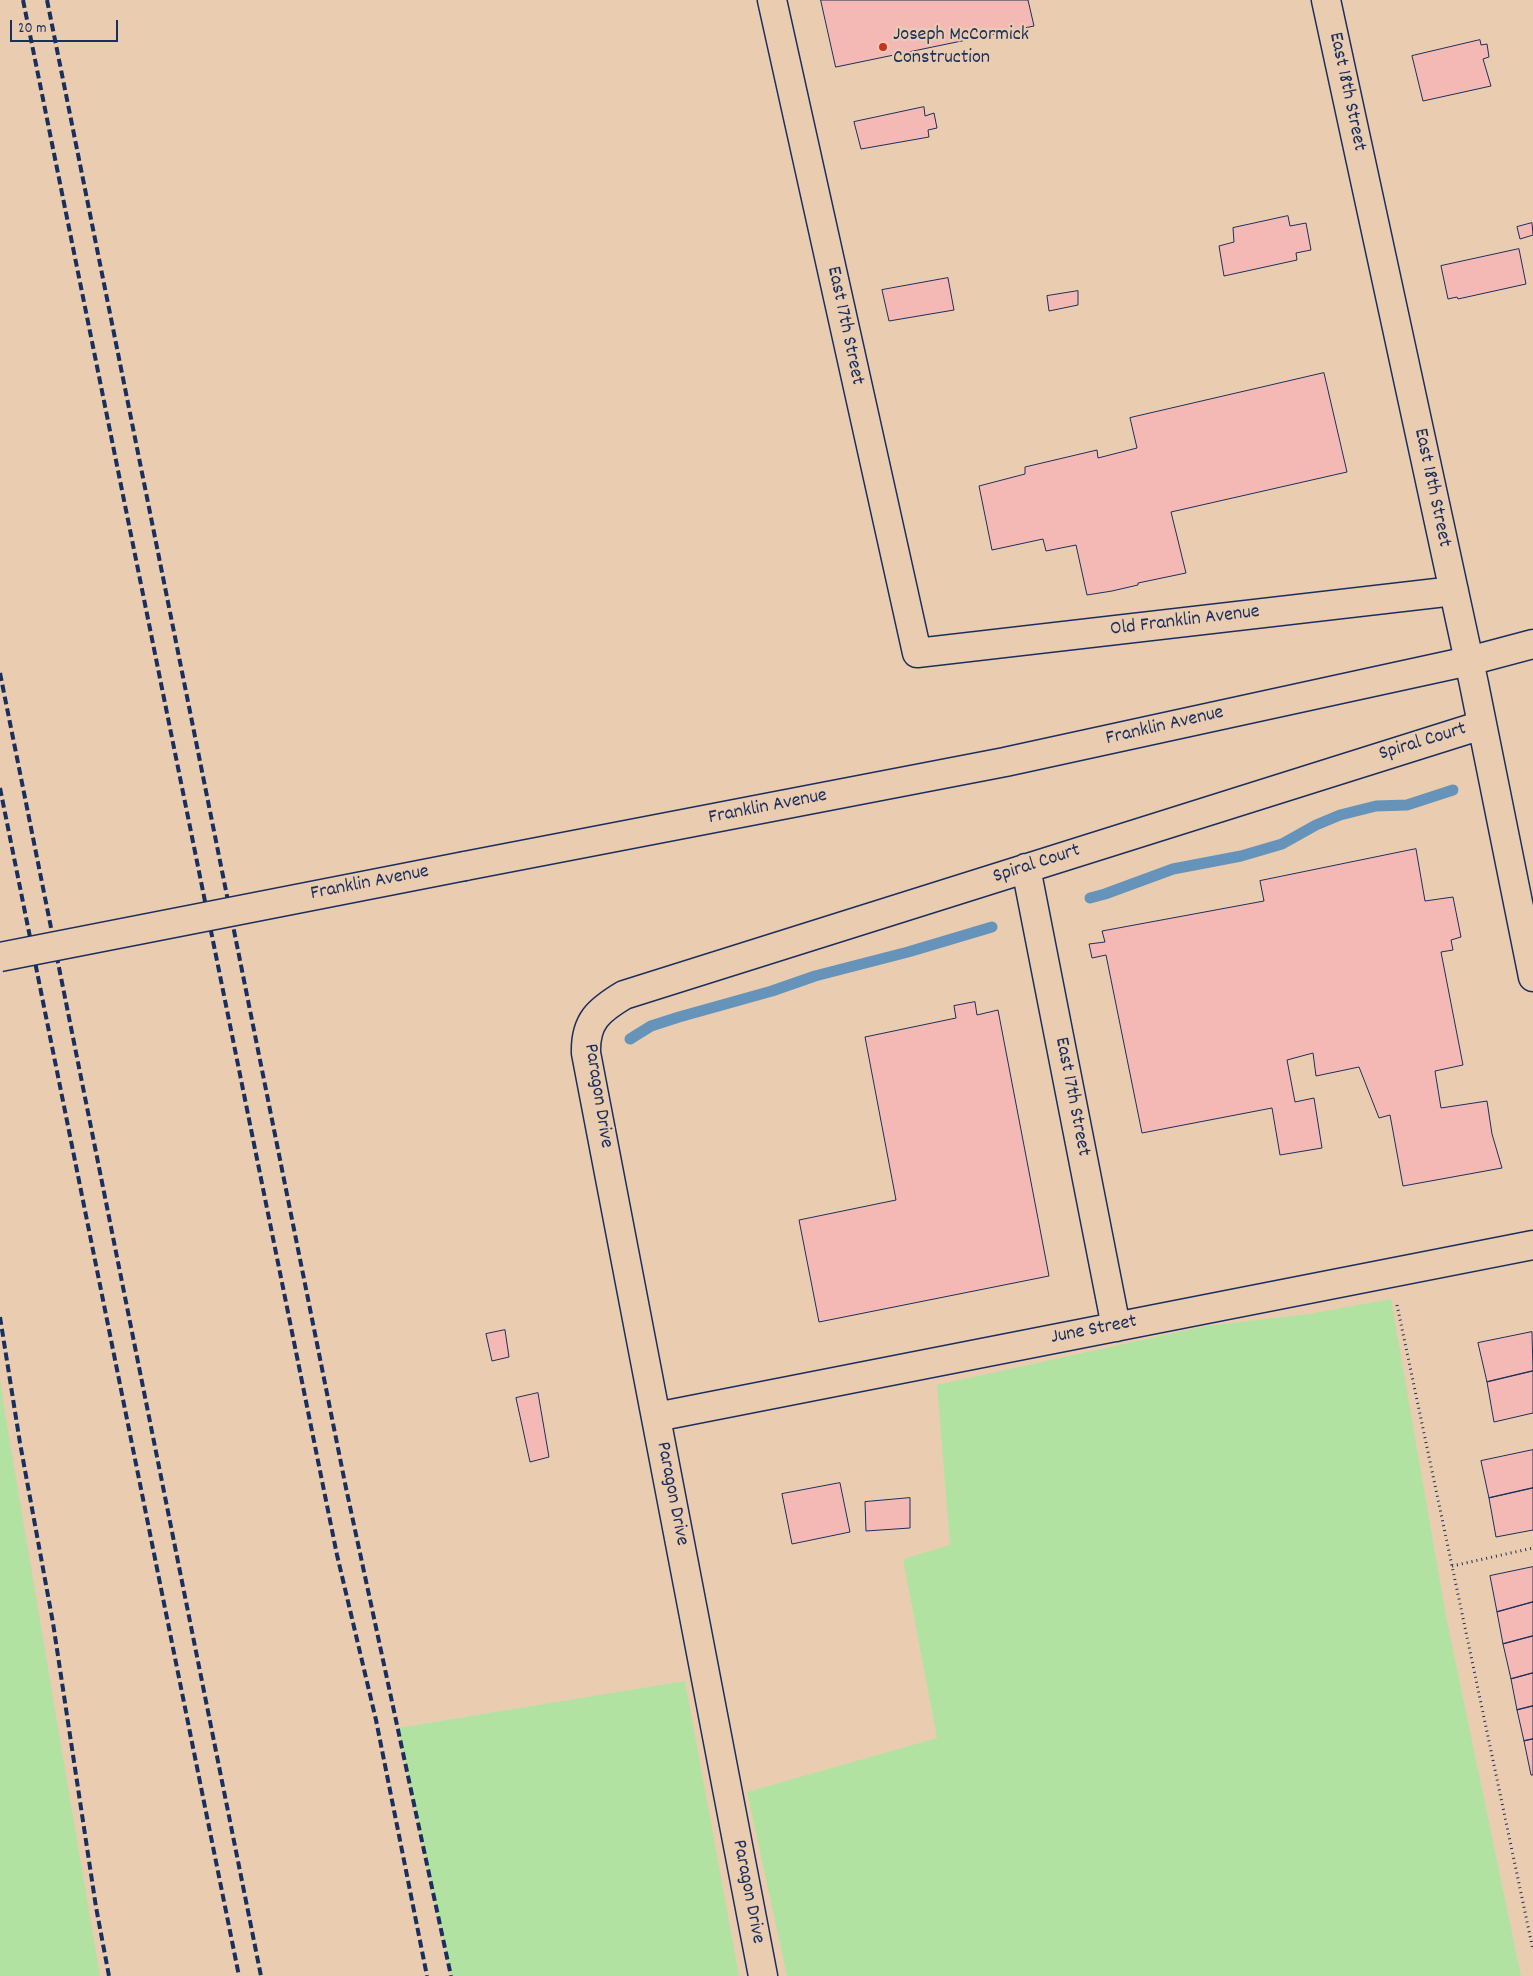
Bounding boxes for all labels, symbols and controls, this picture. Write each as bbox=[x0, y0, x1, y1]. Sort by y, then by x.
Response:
scale bar bbox=[12, 10, 120, 42]
text: 20 m bbox=[18, 18, 46, 40]
place label: Joseph McCormick Construction bbox=[893, 24, 1029, 71]
street label: East 18th Street bbox=[1322, 30, 1370, 154]
marker: Joseph McCormick Construction bbox=[877, 41, 889, 53]
street label: East 17th Street bbox=[820, 265, 868, 387]
street label: East 18th Street bbox=[1407, 426, 1455, 550]
street label: Old Franklin Avenue bbox=[1109, 601, 1261, 643]
street label: Franklin Avenue bbox=[1104, 702, 1226, 752]
street label: Spiral Court bbox=[1376, 718, 1470, 768]
street label: Franklin Avenue bbox=[707, 785, 829, 831]
street label: Spiral Court bbox=[990, 840, 1084, 890]
street label: Franklin Avenue bbox=[309, 861, 431, 907]
street label: East 17th Street bbox=[1048, 1036, 1094, 1158]
street label: Paragon Drive bbox=[577, 1042, 617, 1150]
street label: June Street bbox=[1049, 1311, 1139, 1351]
street label: Paragon Drive bbox=[649, 1440, 693, 1548]
street label: Paragon Drive bbox=[725, 1838, 769, 1946]

